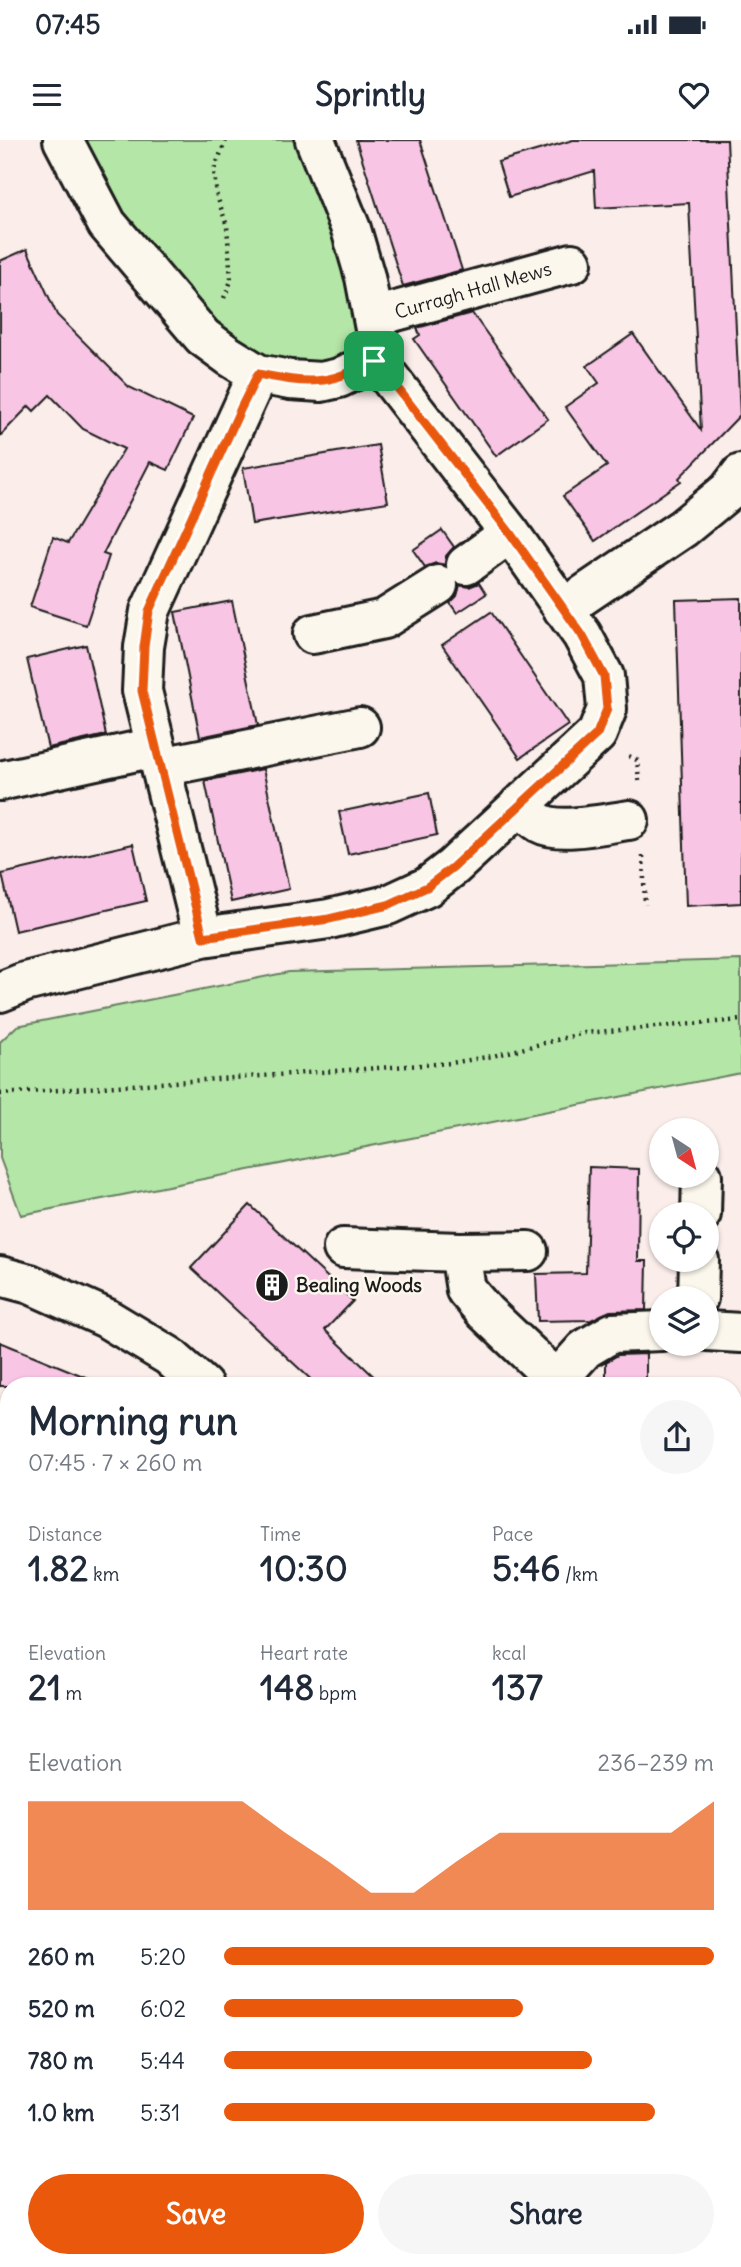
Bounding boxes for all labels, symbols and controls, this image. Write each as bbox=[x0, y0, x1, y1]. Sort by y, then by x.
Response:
text: 07:45 bbox=[35, 8, 100, 41]
text: Sprintly bbox=[315, 74, 426, 115]
icon: menu bbox=[28, 76, 66, 114]
icon: heart bbox=[675, 76, 713, 114]
street label: Curragh Hall Mews bbox=[392, 256, 554, 324]
pin bbox=[344, 331, 404, 391]
icon: arrive bbox=[355, 342, 393, 380]
north arrow bbox=[649, 1118, 719, 1188]
map controls bbox=[649, 1118, 719, 1356]
button: locate bbox=[649, 1202, 719, 1272]
building icon: Bealing Woods bbox=[253, 1266, 291, 1304]
place label: Bealing Woods bbox=[296, 1273, 422, 1297]
button: layers bbox=[649, 1286, 719, 1356]
text: Morning run bbox=[28, 1398, 238, 1445]
button: share bbox=[640, 1400, 714, 1474]
text: 07:45 · 7 × 260 m bbox=[28, 1448, 202, 1477]
text: Distance bbox=[28, 1522, 102, 1546]
text: Time bbox=[260, 1522, 301, 1546]
text: Pace bbox=[492, 1522, 533, 1546]
text: 1.82 bbox=[28, 1546, 88, 1590]
text: 10:30 bbox=[260, 1546, 348, 1590]
text: 5:46 bbox=[492, 1546, 560, 1590]
text: km bbox=[88, 1562, 119, 1586]
text: /km bbox=[560, 1562, 598, 1586]
text: Elevation bbox=[28, 1641, 106, 1665]
text: Heart rate bbox=[260, 1641, 348, 1665]
text: kcal bbox=[492, 1641, 526, 1665]
text: 21 bbox=[28, 1665, 61, 1709]
text: 148 bbox=[260, 1665, 314, 1709]
text: 137 bbox=[492, 1665, 543, 1709]
text: m bbox=[61, 1681, 82, 1705]
text: bpm bbox=[314, 1681, 357, 1705]
text: Elevation bbox=[28, 1748, 122, 1777]
text: 236–239 m bbox=[597, 1748, 714, 1777]
text: 260 m bbox=[28, 1942, 95, 1971]
text: 5:20 bbox=[140, 1942, 186, 1971]
text: 520 m bbox=[28, 1994, 95, 2023]
text: 6:02 bbox=[140, 1994, 186, 2023]
text: 780 m bbox=[28, 2046, 93, 2075]
text: 5:44 bbox=[140, 2046, 185, 2075]
text: 1.0 km bbox=[28, 2098, 94, 2127]
text: 5:31 bbox=[140, 2098, 180, 2127]
button: Save bbox=[28, 2174, 364, 2254]
button: Share bbox=[378, 2174, 714, 2254]

